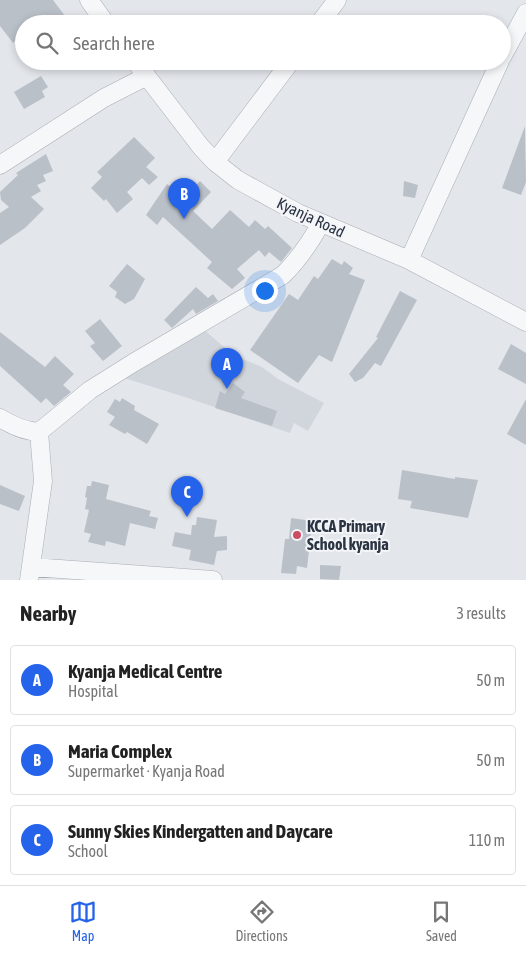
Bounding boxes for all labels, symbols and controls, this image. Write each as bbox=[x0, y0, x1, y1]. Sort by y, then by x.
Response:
search box bbox=[15, 15, 511, 70]
icon: search bbox=[33, 29, 61, 57]
text: Search here bbox=[73, 32, 155, 54]
pin: B bbox=[168, 178, 200, 219]
street label: Kyanja Road bbox=[274, 193, 348, 241]
your location bbox=[252, 278, 278, 304]
pin: A bbox=[211, 348, 243, 389]
pin: C bbox=[171, 476, 203, 517]
place label: KCCA Primary School kyanja bbox=[307, 517, 389, 553]
marker: KCCA Primary School kyanja bbox=[291, 529, 303, 541]
text: Nearby bbox=[20, 601, 76, 625]
text: 3 results bbox=[456, 604, 506, 622]
text: Kyanja Medical Centre bbox=[68, 660, 222, 682]
text: A bbox=[33, 671, 41, 689]
text: 50 m bbox=[476, 671, 505, 689]
text: Hospital bbox=[68, 682, 118, 700]
text: Maria Complex bbox=[68, 740, 172, 762]
text: B bbox=[33, 751, 41, 769]
text: 50 m bbox=[476, 751, 505, 769]
text: Supermarket · Kyanja Road bbox=[68, 762, 225, 780]
text: Sunny Skies Kindergatten and Daycare bbox=[68, 820, 333, 842]
text: C bbox=[33, 831, 41, 849]
text: 110 m bbox=[469, 831, 505, 849]
text: School bbox=[68, 842, 108, 860]
tab: Map bbox=[69, 898, 97, 944]
tab: Directions bbox=[235, 898, 288, 944]
tab: Saved bbox=[426, 898, 457, 944]

